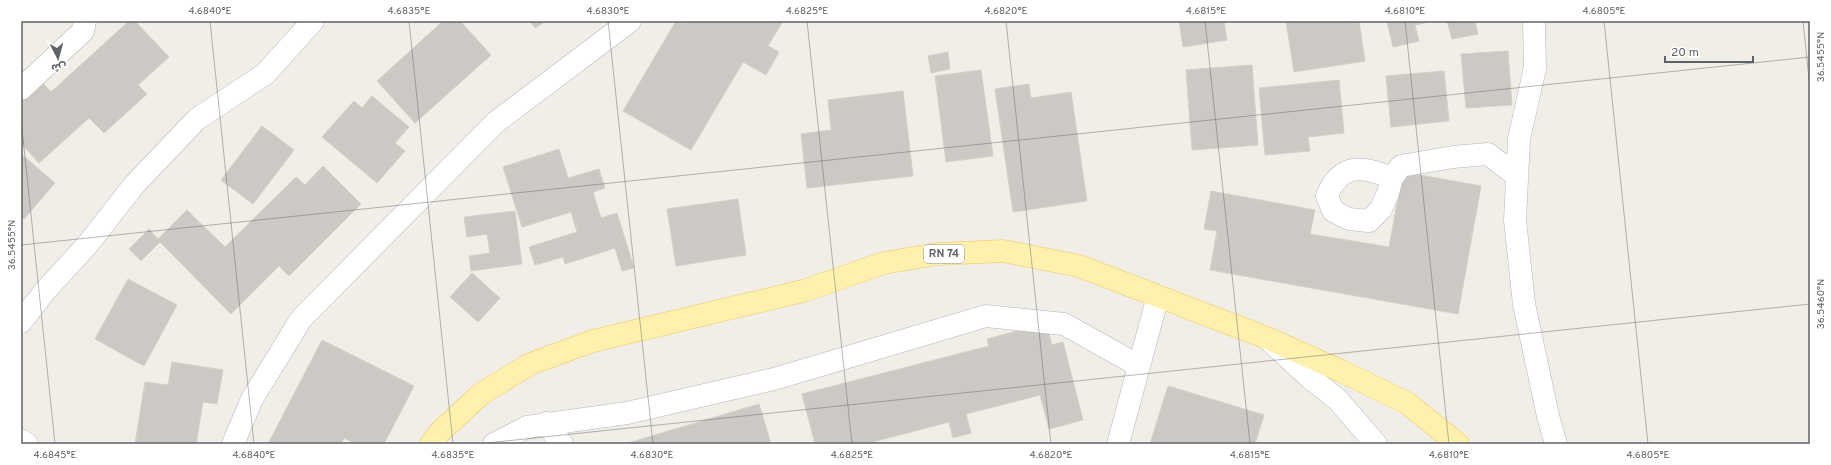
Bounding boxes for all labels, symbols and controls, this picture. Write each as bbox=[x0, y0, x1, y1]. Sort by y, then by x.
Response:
text: 4.6840°E bbox=[188, 5, 232, 18]
text: 4.6835°E bbox=[388, 5, 430, 18]
text: 4.6830°E bbox=[587, 5, 629, 18]
text: 4.6825°E bbox=[786, 5, 828, 18]
text: 4.6820°E bbox=[985, 5, 1027, 18]
text: 4.6815°E bbox=[1186, 5, 1226, 18]
text: 4.6810°E bbox=[1385, 5, 1425, 18]
text: 4.6805°E bbox=[1582, 5, 1626, 18]
text: 36.5455°N bbox=[1815, 32, 1828, 82]
north arrow bbox=[38, 38, 78, 78]
scale bar bbox=[1665, 38, 1753, 64]
text: 20 m bbox=[1671, 45, 1699, 61]
text: ش bbox=[51, 59, 67, 75]
text: 36.5455°N bbox=[6, 220, 19, 270]
road number: RN 74 bbox=[924, 245, 964, 263]
text: 36.5460°N bbox=[1815, 279, 1828, 329]
text: 4.6845°E bbox=[33, 449, 77, 462]
text: 4.6840°E bbox=[232, 449, 276, 462]
text: 4.6835°E bbox=[432, 449, 474, 462]
text: 4.6830°E bbox=[631, 449, 673, 462]
text: 4.6825°E bbox=[831, 449, 873, 462]
text: 4.6820°E bbox=[1030, 449, 1072, 462]
text: 4.6815°E bbox=[1230, 449, 1270, 462]
text: 4.6810°E bbox=[1429, 449, 1469, 462]
text: 4.6805°E bbox=[1626, 449, 1670, 462]

